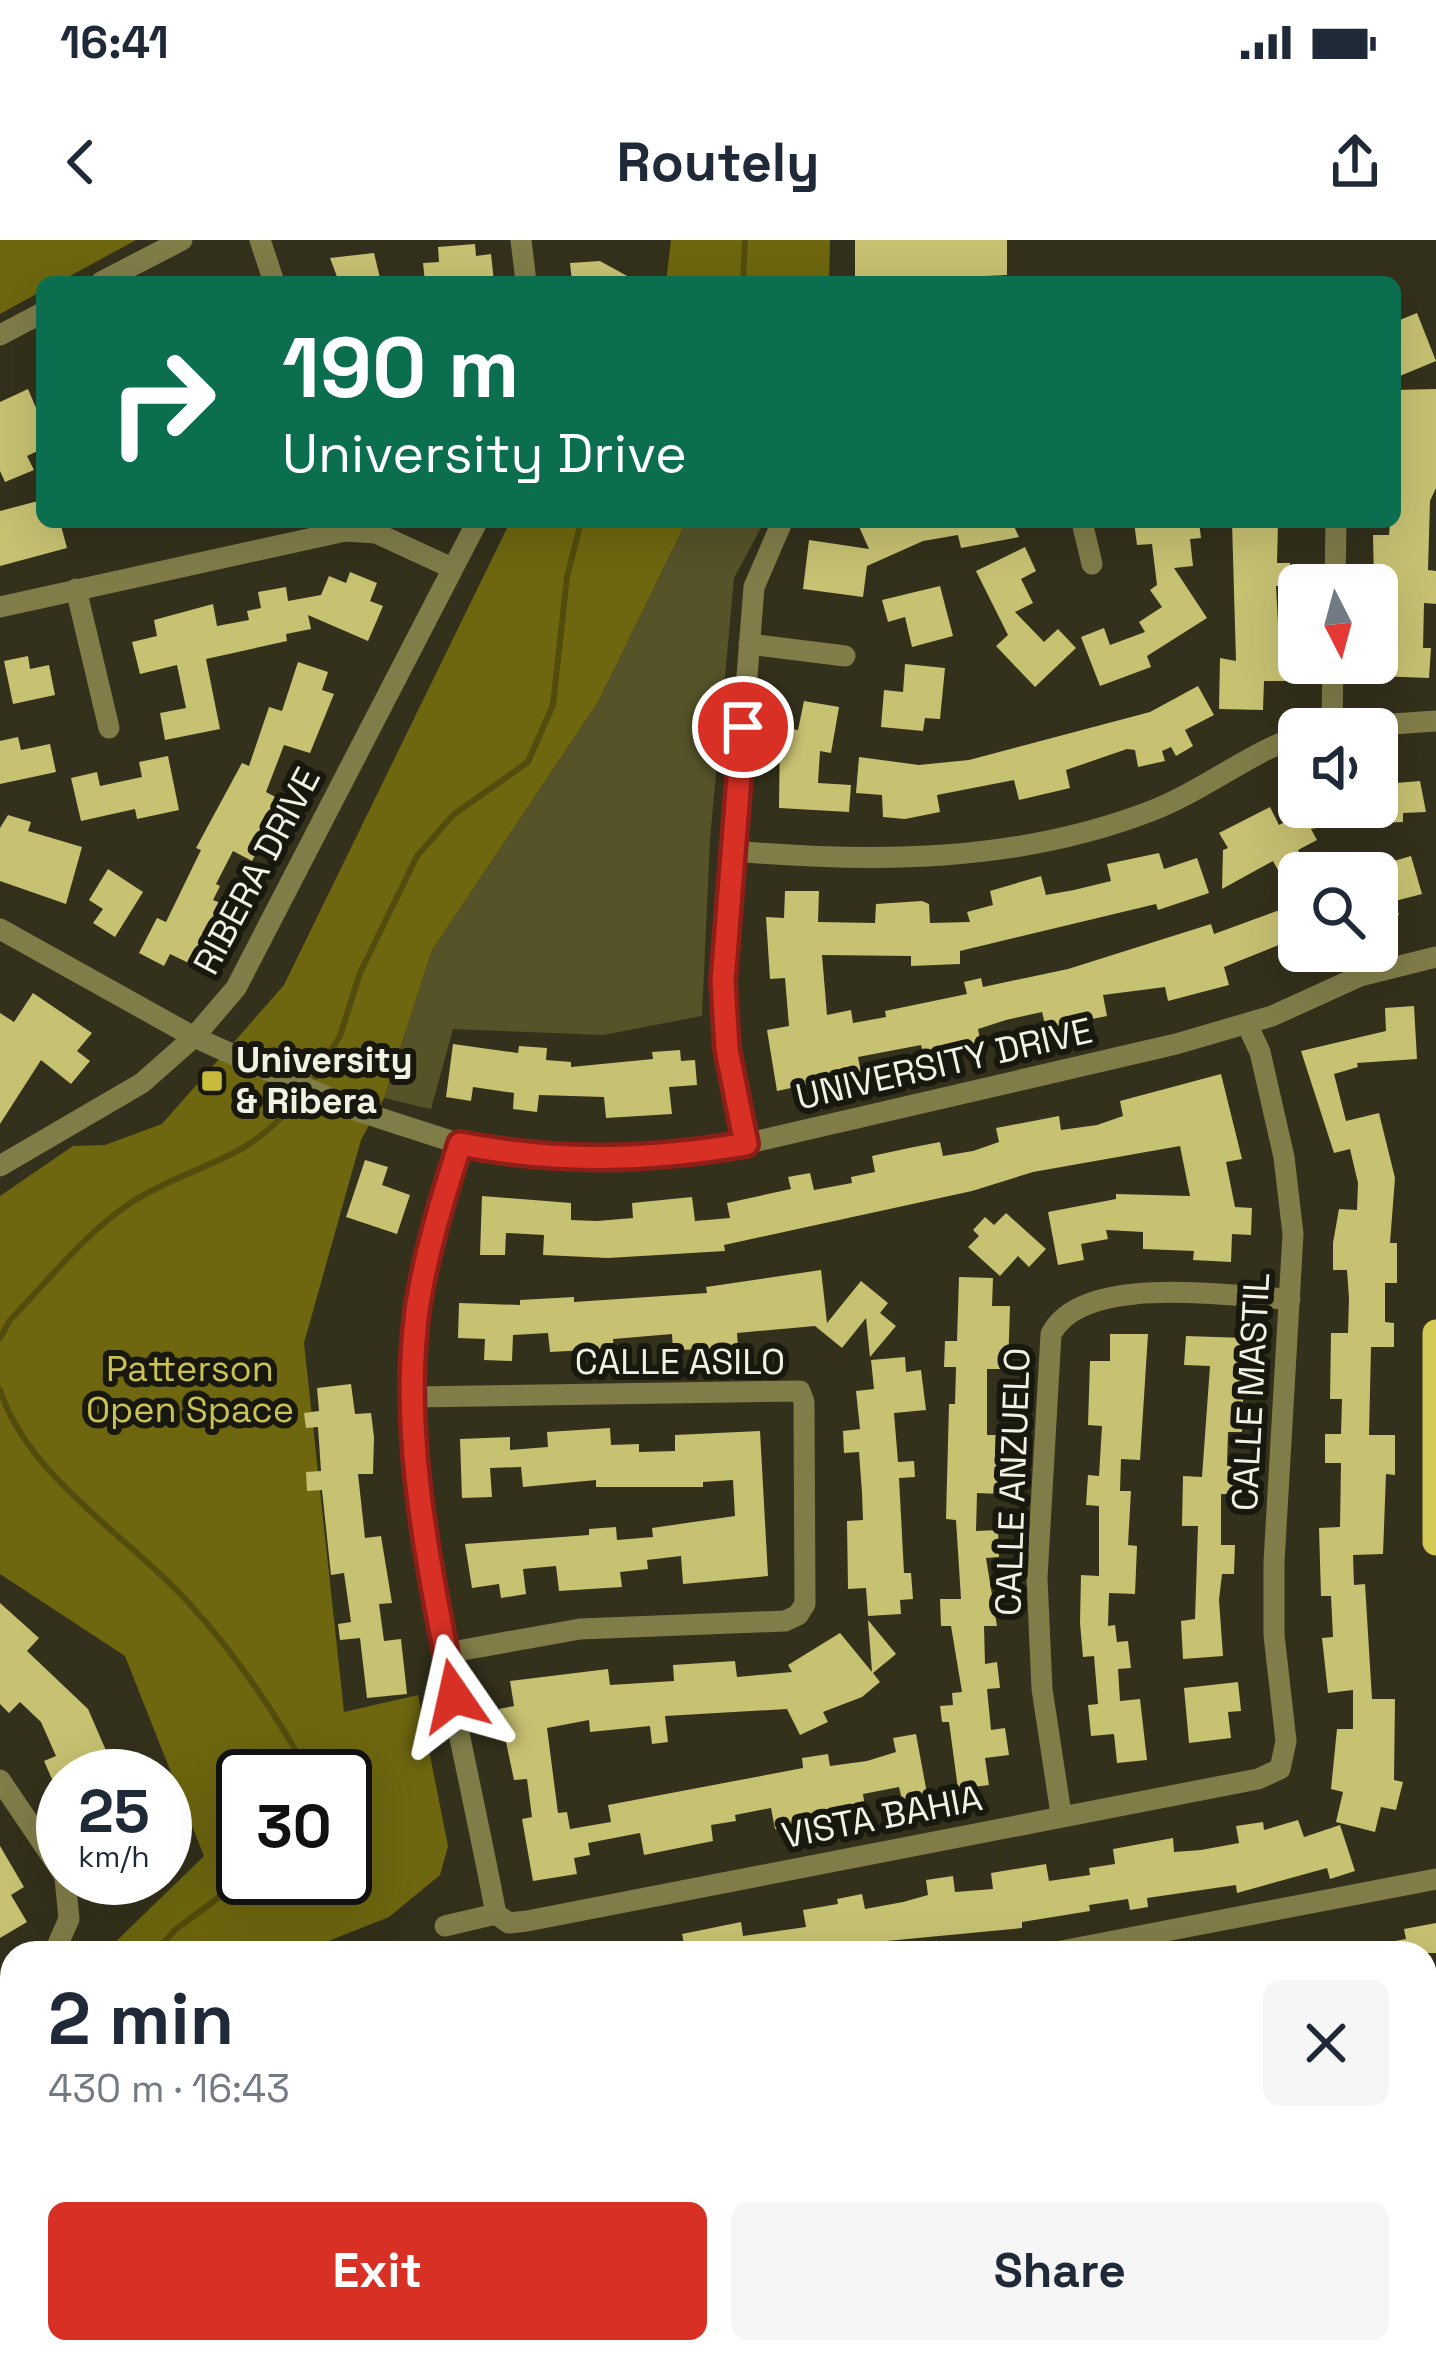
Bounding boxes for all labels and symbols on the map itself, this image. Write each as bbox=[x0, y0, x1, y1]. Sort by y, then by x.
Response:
north arrow bbox=[1278, 564, 1398, 684]
pin bbox=[692, 676, 794, 778]
street label: RIBERA DRIVE bbox=[183, 760, 331, 982]
street label: UNIVERSITY DRIVE bbox=[791, 1008, 1097, 1120]
place label: University & Ribera bbox=[236, 1037, 413, 1124]
marker: University & Ribera bbox=[199, 1068, 225, 1094]
street label: CALLE MASTIL bbox=[1222, 1272, 1280, 1512]
street label: CALLE ASILO bbox=[575, 1339, 785, 1385]
park label: Patterson Open Space bbox=[86, 1346, 294, 1433]
street label: CALLE ANZUELO bbox=[985, 1347, 1041, 1617]
position arrow bbox=[391, 1633, 517, 1759]
speed limit sign: 30 bbox=[216, 1749, 372, 1905]
street label: VISTA BAHIA bbox=[778, 1775, 986, 1859]

